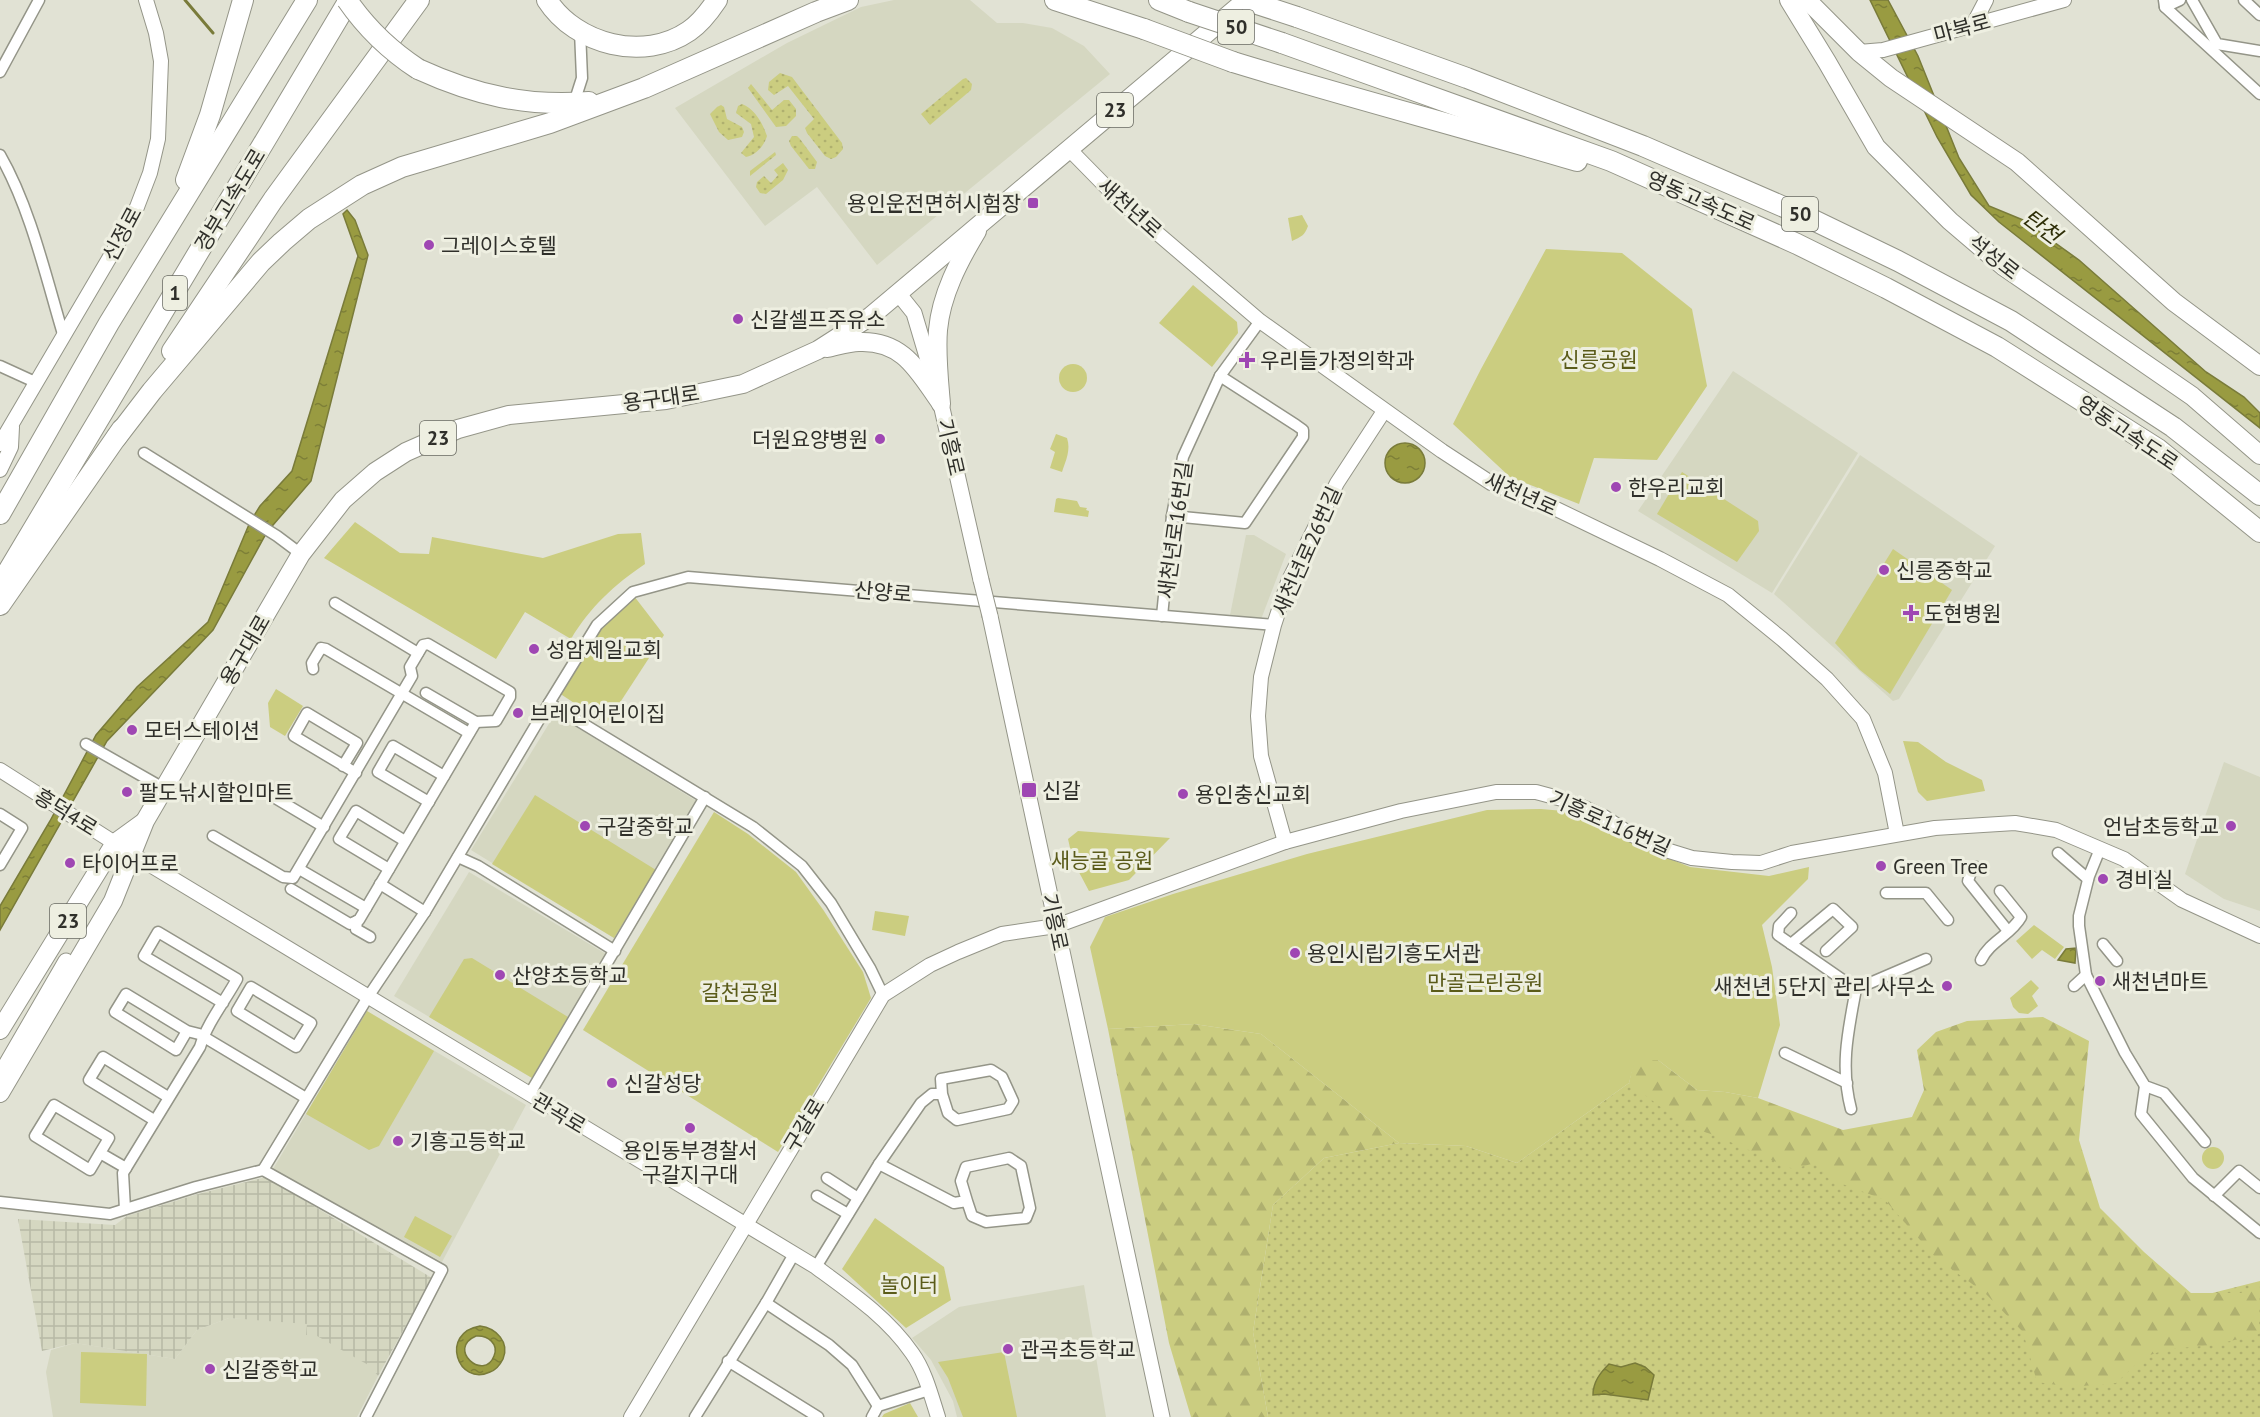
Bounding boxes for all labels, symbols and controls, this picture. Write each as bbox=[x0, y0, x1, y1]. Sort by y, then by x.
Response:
street label: 마북로 bbox=[1931, 7, 1993, 49]
road number: 50 bbox=[1218, 10, 1254, 44]
road number: 23 bbox=[1097, 93, 1133, 127]
street label: 경부고속도로 bbox=[189, 143, 271, 257]
street label: 영동고속도로 bbox=[1643, 165, 1759, 237]
street label: 새천년로 bbox=[1092, 172, 1168, 244]
place label: 용인운전면허시험장 bbox=[847, 190, 1021, 217]
marker: 용인운전면허시험장 bbox=[1026, 196, 1040, 210]
road number: 50 bbox=[1782, 197, 1818, 231]
street label: 신정로 bbox=[96, 202, 148, 266]
water label: 탄천 bbox=[2017, 203, 2069, 251]
street label: 석성로 bbox=[1963, 229, 2025, 285]
place label: 그레이스호텔 bbox=[441, 232, 557, 259]
marker: 그레이스호텔 bbox=[422, 238, 436, 252]
road number: 1 bbox=[163, 276, 187, 310]
place label: 신갈셀프주유소 bbox=[750, 306, 885, 333]
marker: 신갈셀프주유소 bbox=[731, 312, 745, 326]
park label: 신릉공원 bbox=[1560, 346, 1638, 373]
place label: 우리들가정의학과 bbox=[1260, 347, 1415, 374]
marker: 우리들가정의학과 bbox=[1238, 351, 1256, 369]
street label: 용구대로 bbox=[621, 379, 701, 417]
street label: 영동고속도로 bbox=[2072, 389, 2184, 477]
street label: 기흥로 bbox=[931, 416, 971, 478]
road number: 23 bbox=[420, 421, 456, 455]
place label: 더원요양병원 bbox=[752, 426, 868, 453]
marker: 더원요양병원 bbox=[873, 432, 887, 446]
street label: 새천년로16번길 bbox=[1152, 459, 1198, 601]
street label: 새천년로 bbox=[1480, 466, 1562, 522]
place label: 한우리교회 bbox=[1628, 474, 1725, 501]
marker: 한우리교회 bbox=[1609, 480, 1623, 494]
street label: 새천년로26번길 bbox=[1266, 482, 1348, 620]
place label: 신릉중학교 bbox=[1896, 557, 1993, 584]
marker: 신릉중학교 bbox=[1877, 563, 1891, 577]
street label: 산양로 bbox=[853, 576, 913, 608]
place label: 도현병원 bbox=[1924, 600, 2001, 627]
marker: 도현병원 bbox=[1902, 604, 1920, 622]
street label: 용구대로 bbox=[214, 610, 276, 690]
place label: 성암제일교회 bbox=[546, 636, 662, 663]
marker: 성암제일교회 bbox=[527, 642, 541, 656]
place label: 브레인어린이집 bbox=[530, 700, 665, 727]
marker: 브레인어린이집 bbox=[511, 706, 525, 720]
place label: 모터스테이션 bbox=[144, 717, 260, 744]
marker: 모터스테이션 bbox=[125, 723, 139, 737]
place label: 신갈 bbox=[1042, 777, 1081, 804]
place label: 팔도낚시할인마트 bbox=[139, 779, 294, 806]
marker: 신갈 bbox=[1020, 781, 1038, 799]
place label: 용인충신교회 bbox=[1195, 781, 1311, 808]
street label: 흥덕4로 bbox=[29, 782, 103, 842]
street label: 기흥로116번길 bbox=[1545, 784, 1675, 862]
marker: 팔도낚시할인마트 bbox=[120, 785, 134, 799]
marker: 용인충신교회 bbox=[1176, 787, 1190, 801]
place label: 구갈중학교 bbox=[597, 813, 694, 840]
place label: 언남초등학교 bbox=[2103, 813, 2219, 840]
marker: 구갈중학교 bbox=[578, 819, 592, 833]
marker: 언남초등학교 bbox=[2224, 819, 2238, 833]
park label: 새능골 공원 bbox=[1051, 847, 1153, 874]
place label: 타이어프로 bbox=[82, 850, 179, 877]
place label: Green Tree bbox=[1893, 853, 1988, 880]
marker: 타이어프로 bbox=[63, 856, 77, 870]
marker: Green Tree bbox=[1874, 859, 1888, 873]
place label: 경비실 bbox=[2115, 866, 2173, 893]
marker: 경비실 bbox=[2096, 872, 2110, 886]
street label: 기흥로 bbox=[1036, 891, 1074, 953]
road number: 23 bbox=[50, 904, 86, 938]
place label: 용인시립기흥도서관 bbox=[1307, 940, 1481, 967]
marker: 용인시립기흥도서관 bbox=[1288, 946, 1302, 960]
place label: 산양초등학교 bbox=[512, 962, 628, 989]
marker: 산양초등학교 bbox=[493, 968, 507, 982]
place label: 새천년마트 bbox=[2112, 968, 2209, 995]
park label: 만골근린공원 bbox=[1427, 969, 1543, 996]
place label: 새천년 5단지 관리 사무소 bbox=[1714, 973, 1935, 1000]
marker: 새천년마트 bbox=[2093, 974, 2107, 988]
park label: 갈천공원 bbox=[701, 979, 779, 1006]
marker: 새천년 5단지 관리 사무소 bbox=[1940, 979, 1954, 993]
place label: 신갈성당 bbox=[624, 1070, 701, 1097]
marker: 신갈성당 bbox=[605, 1076, 619, 1090]
street label: 관곡로 bbox=[527, 1087, 591, 1139]
street label: 구갈로 bbox=[778, 1093, 830, 1157]
marker: 용인동부경찰서 구갈지구대 bbox=[683, 1121, 697, 1135]
place label: 기흥고등학교 bbox=[410, 1128, 526, 1155]
marker: 기흥고등학교 bbox=[391, 1134, 405, 1148]
place label: 용인동부경찰서 구갈지구대 bbox=[622, 1137, 758, 1188]
park label: 놀이터 bbox=[880, 1271, 938, 1298]
place label: 관곡초등학교 bbox=[1020, 1336, 1136, 1363]
marker: 관곡초등학교 bbox=[1001, 1342, 1015, 1356]
place label: 신갈중학교 bbox=[222, 1356, 319, 1383]
marker: 신갈중학교 bbox=[203, 1362, 217, 1376]

